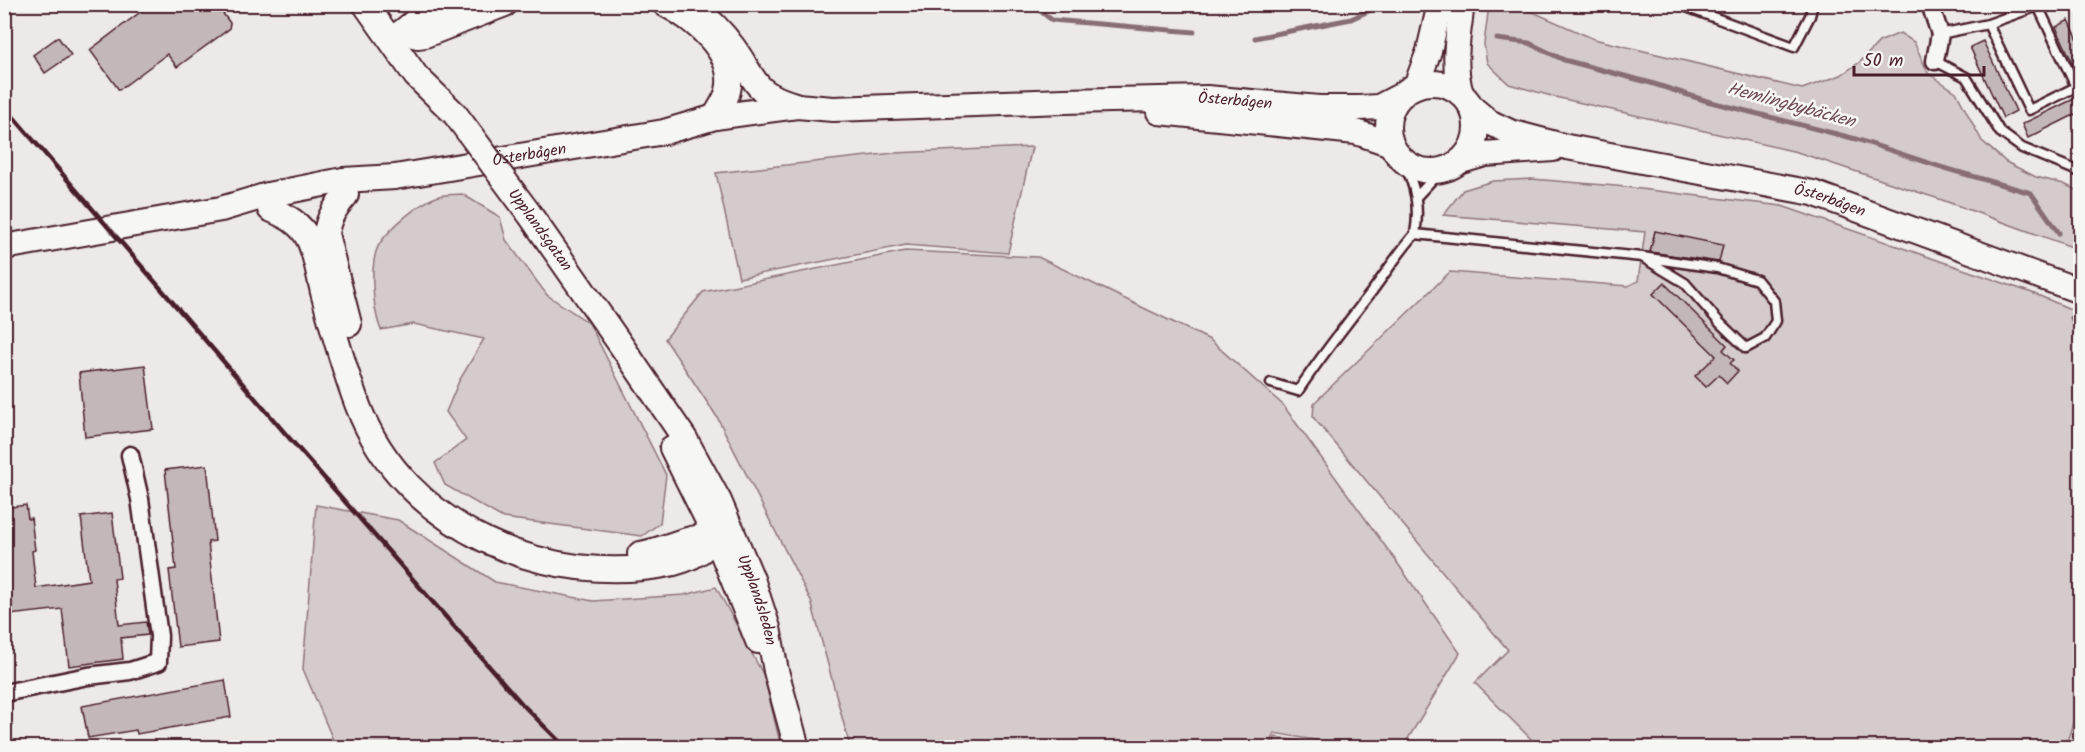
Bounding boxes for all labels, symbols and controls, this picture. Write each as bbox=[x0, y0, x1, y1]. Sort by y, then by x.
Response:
scale bar bbox=[1854, 39, 1984, 77]
text: 50 m bbox=[1863, 47, 1903, 76]
water label: Hemlingbybäcken bbox=[1724, 75, 1860, 137]
street label: Österbågen bbox=[1198, 85, 1273, 116]
street label: Österbågen bbox=[490, 136, 568, 173]
street label: Österbågen bbox=[1792, 177, 1869, 224]
street label: Upplandsgatan bbox=[501, 183, 579, 277]
street label: Upplandsleden bbox=[730, 550, 783, 647]

